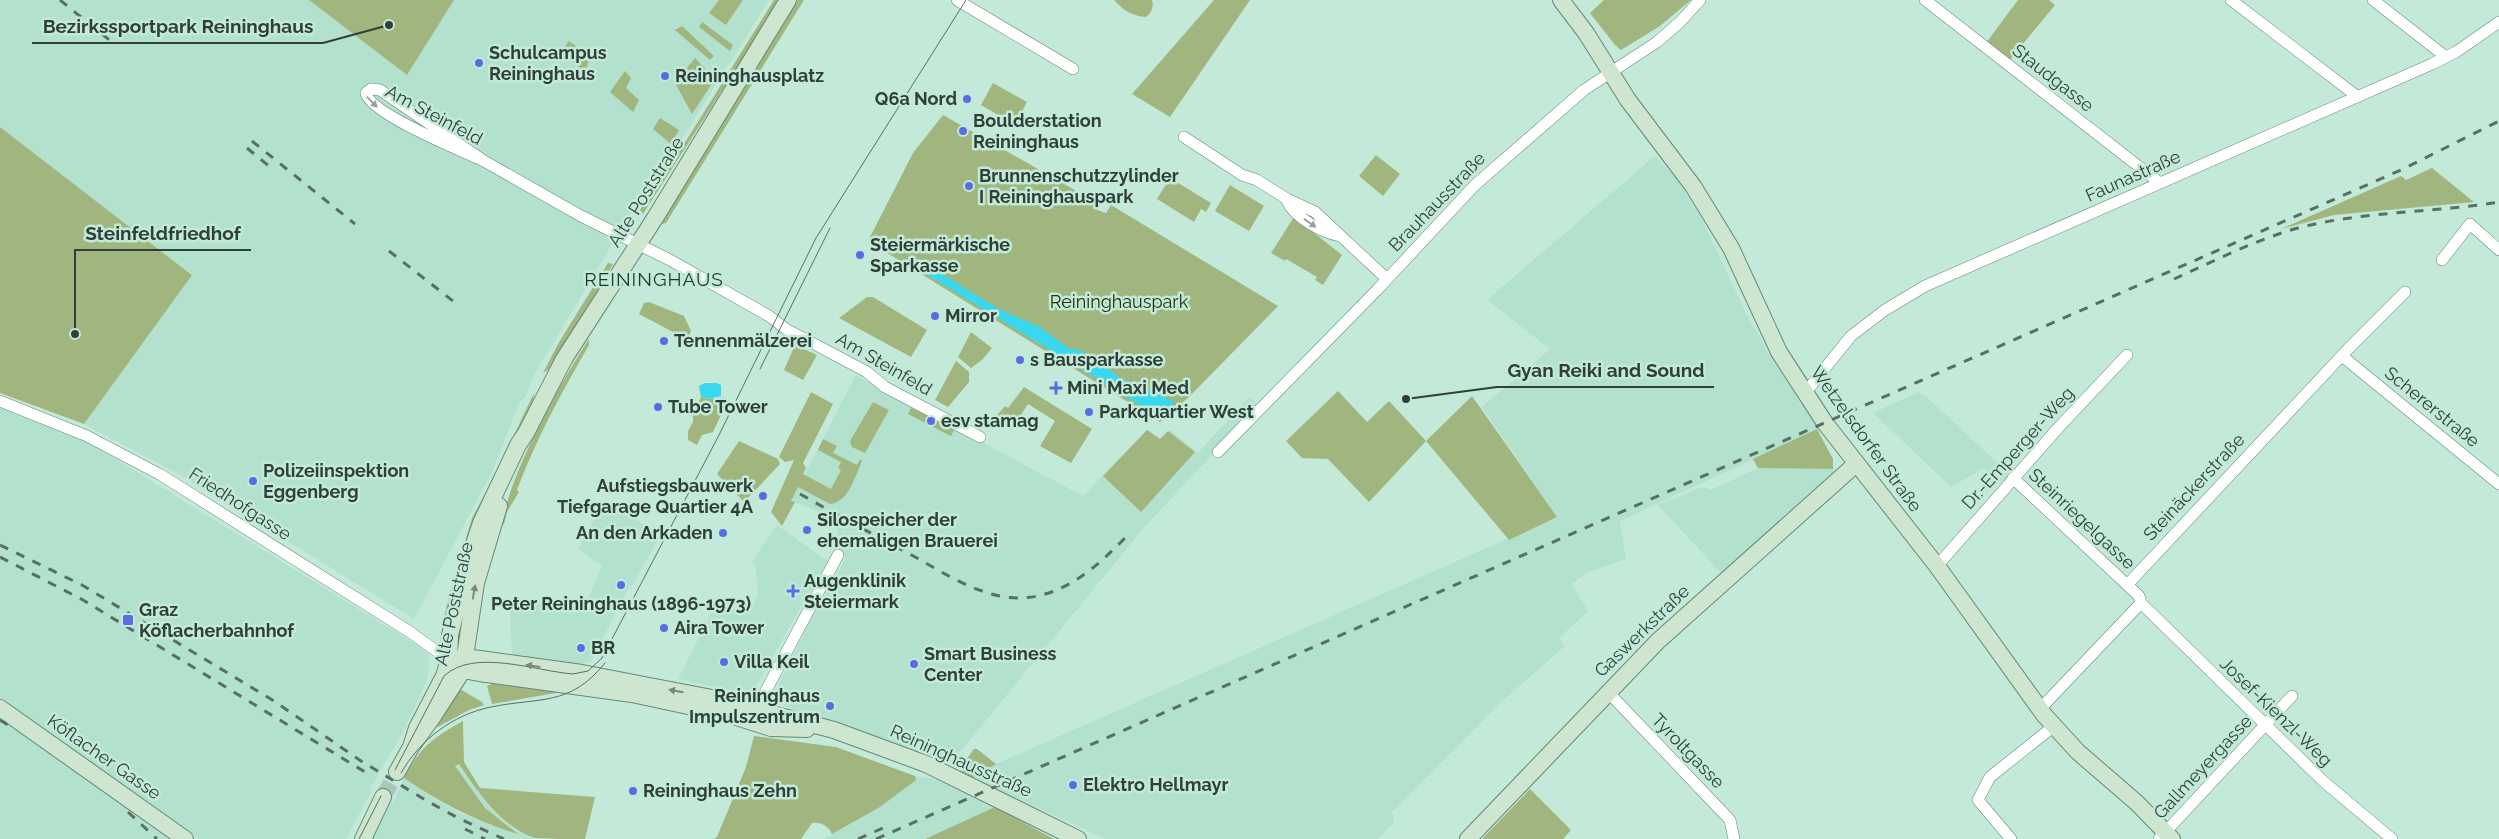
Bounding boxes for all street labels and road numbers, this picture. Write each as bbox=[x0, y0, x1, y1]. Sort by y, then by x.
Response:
street label: Staudgasse bbox=[2008, 39, 2098, 116]
street label: Am Steinfeld bbox=[382, 80, 486, 149]
street label: Alte Poststraße bbox=[603, 132, 688, 251]
street label: Faunastraße bbox=[2082, 145, 2184, 206]
street label: Brauhausstraße bbox=[1384, 147, 1490, 256]
street label: Am Steinfeld bbox=[833, 328, 936, 399]
street label: Wetzelsdorfer Straße bbox=[1806, 362, 1927, 516]
street label: Schererstraße bbox=[2381, 362, 2484, 452]
street label: Dr.-Emperger-Weg bbox=[1957, 382, 2078, 513]
street label: Steinäckerstraße bbox=[2139, 429, 2249, 544]
street label: Friedhofgasse bbox=[185, 463, 296, 545]
street label: Steinriegelgasse bbox=[2025, 464, 2140, 574]
street label: Alte Poststraße bbox=[430, 540, 477, 668]
street label: Gaswerkstraße bbox=[1590, 580, 1694, 681]
street label: Josef-Kienzl-Weg bbox=[2216, 653, 2337, 771]
street label: Tyroltgasse bbox=[1648, 709, 1729, 793]
street label: Köflacher Gasse bbox=[43, 710, 166, 804]
street label: Gallmeyergasse bbox=[2149, 710, 2256, 823]
street label: Reininghausstraße bbox=[887, 720, 1036, 801]

